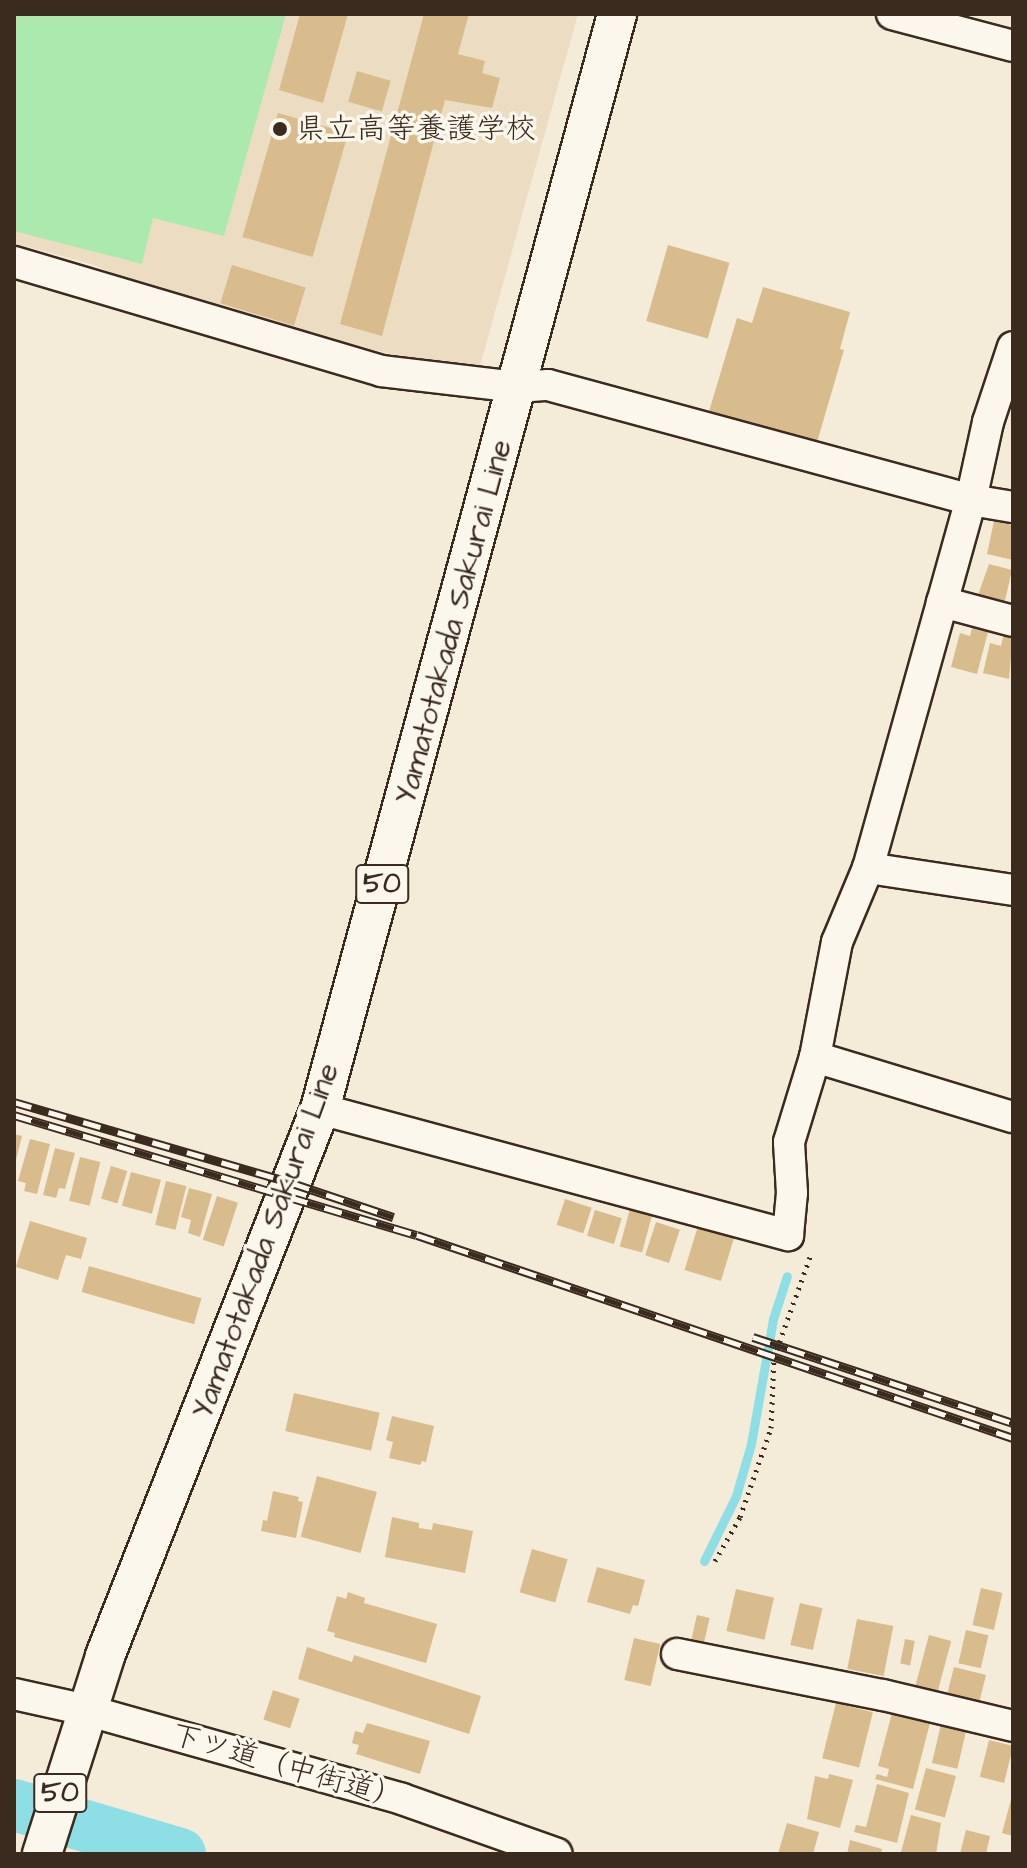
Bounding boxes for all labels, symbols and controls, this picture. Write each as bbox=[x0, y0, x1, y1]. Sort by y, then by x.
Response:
place label: 県立高等養護学校 bbox=[296, 111, 536, 147]
marker: 県立高等養護学校 bbox=[271, 120, 289, 138]
street label: Yamatotakada Sakurai Line bbox=[388, 436, 520, 808]
road number: 50 bbox=[354, 860, 410, 908]
street label: Yamatotakada Sakurai Line bbox=[185, 1058, 347, 1424]
street label: 下ツ道（中街道） bbox=[167, 1717, 407, 1817]
road number: 50 bbox=[32, 1769, 88, 1817]

